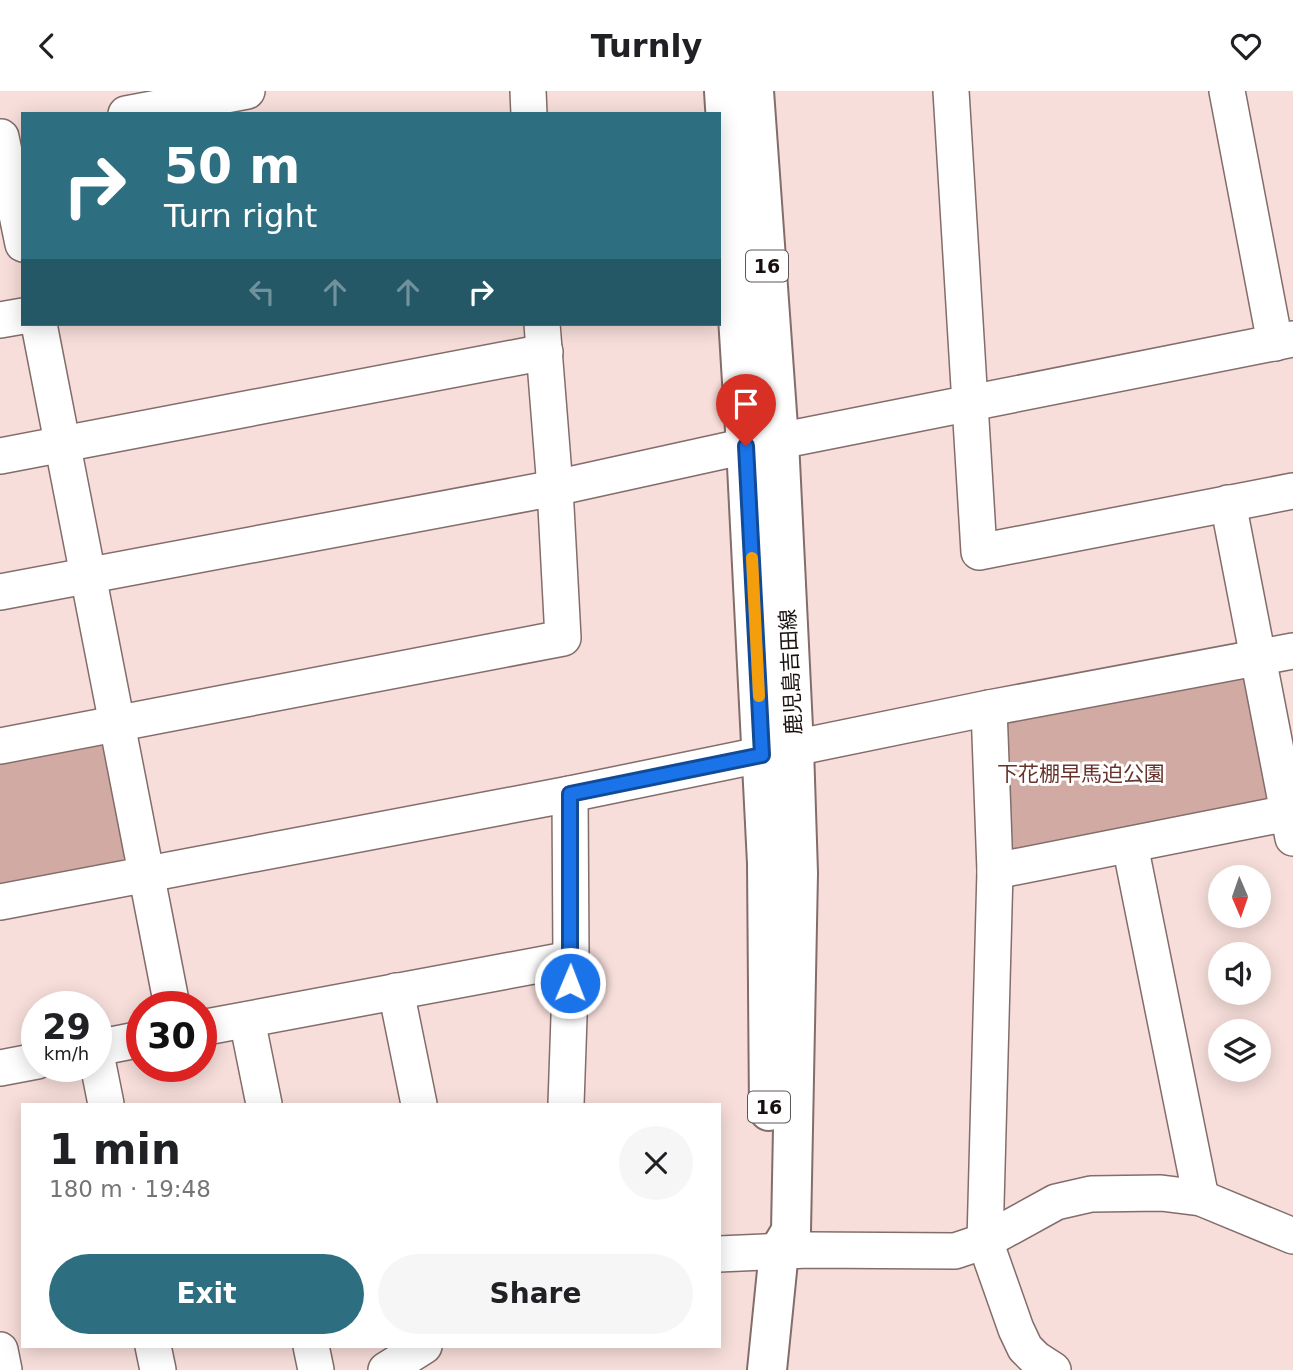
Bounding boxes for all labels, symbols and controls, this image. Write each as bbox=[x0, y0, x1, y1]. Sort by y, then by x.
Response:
icon: back bbox=[28, 27, 66, 65]
text: Turnly bbox=[591, 27, 702, 65]
icon: heart bbox=[1227, 27, 1265, 65]
text: 50 m bbox=[164, 138, 300, 195]
icon: right bbox=[49, 140, 140, 231]
text: Turn right bbox=[164, 197, 317, 235]
road number: 16 bbox=[746, 251, 788, 281]
icon: left bbox=[243, 273, 281, 311]
icon: ahead bbox=[316, 273, 354, 311]
icon: ahead bbox=[389, 273, 427, 311]
icon: right bbox=[462, 273, 500, 311]
pin bbox=[716, 374, 776, 446]
icon: arrive bbox=[727, 385, 765, 423]
street label: 鹿児島吉田線 bbox=[776, 608, 806, 736]
park label: 下花棚早馬迫公園 bbox=[997, 762, 1165, 786]
north arrow bbox=[1208, 865, 1270, 927]
map controls bbox=[1208, 865, 1271, 1082]
button: sound bbox=[1208, 942, 1271, 1005]
position arrow bbox=[533, 946, 607, 1020]
speed limit sign: 30 bbox=[126, 991, 217, 1082]
text: 29 bbox=[42, 1007, 91, 1047]
button: layers bbox=[1208, 1019, 1271, 1082]
text: km/h bbox=[44, 1043, 89, 1064]
road number: 16 bbox=[748, 1091, 790, 1123]
text: 1 min bbox=[49, 1125, 181, 1174]
button: close bbox=[619, 1126, 693, 1200]
text: 180 m · 19:48 bbox=[49, 1176, 211, 1202]
button: Exit bbox=[49, 1254, 364, 1334]
button: Share bbox=[378, 1254, 693, 1334]

